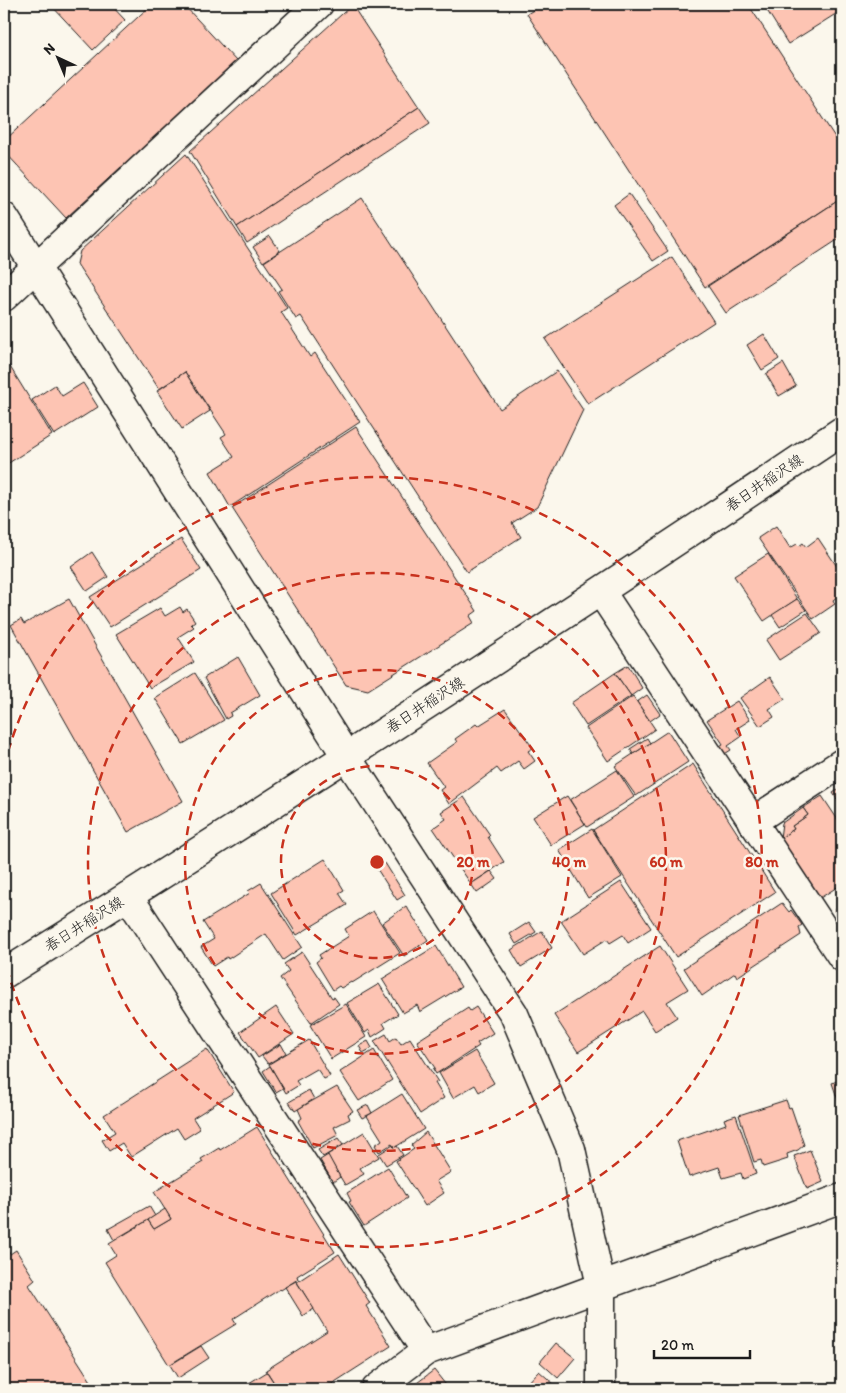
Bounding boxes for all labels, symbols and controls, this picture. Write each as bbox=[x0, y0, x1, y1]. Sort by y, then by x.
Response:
north arrow bbox=[32, 32, 82, 82]
text: N bbox=[40, 40, 59, 58]
street label: 春日井稲沢線 bbox=[722, 450, 806, 516]
street label: 春日井稲沢線 bbox=[382, 673, 468, 737]
centre of rings bbox=[368, 853, 386, 871]
text: 20 m bbox=[456, 853, 490, 871]
text: 40 m bbox=[552, 853, 587, 871]
text: 60 m bbox=[649, 853, 683, 871]
text: 80 m bbox=[745, 853, 779, 871]
street label: 春日井稲沢線 bbox=[41, 893, 127, 955]
scale bar bbox=[654, 1328, 750, 1360]
text: 20 m bbox=[661, 1336, 695, 1354]

